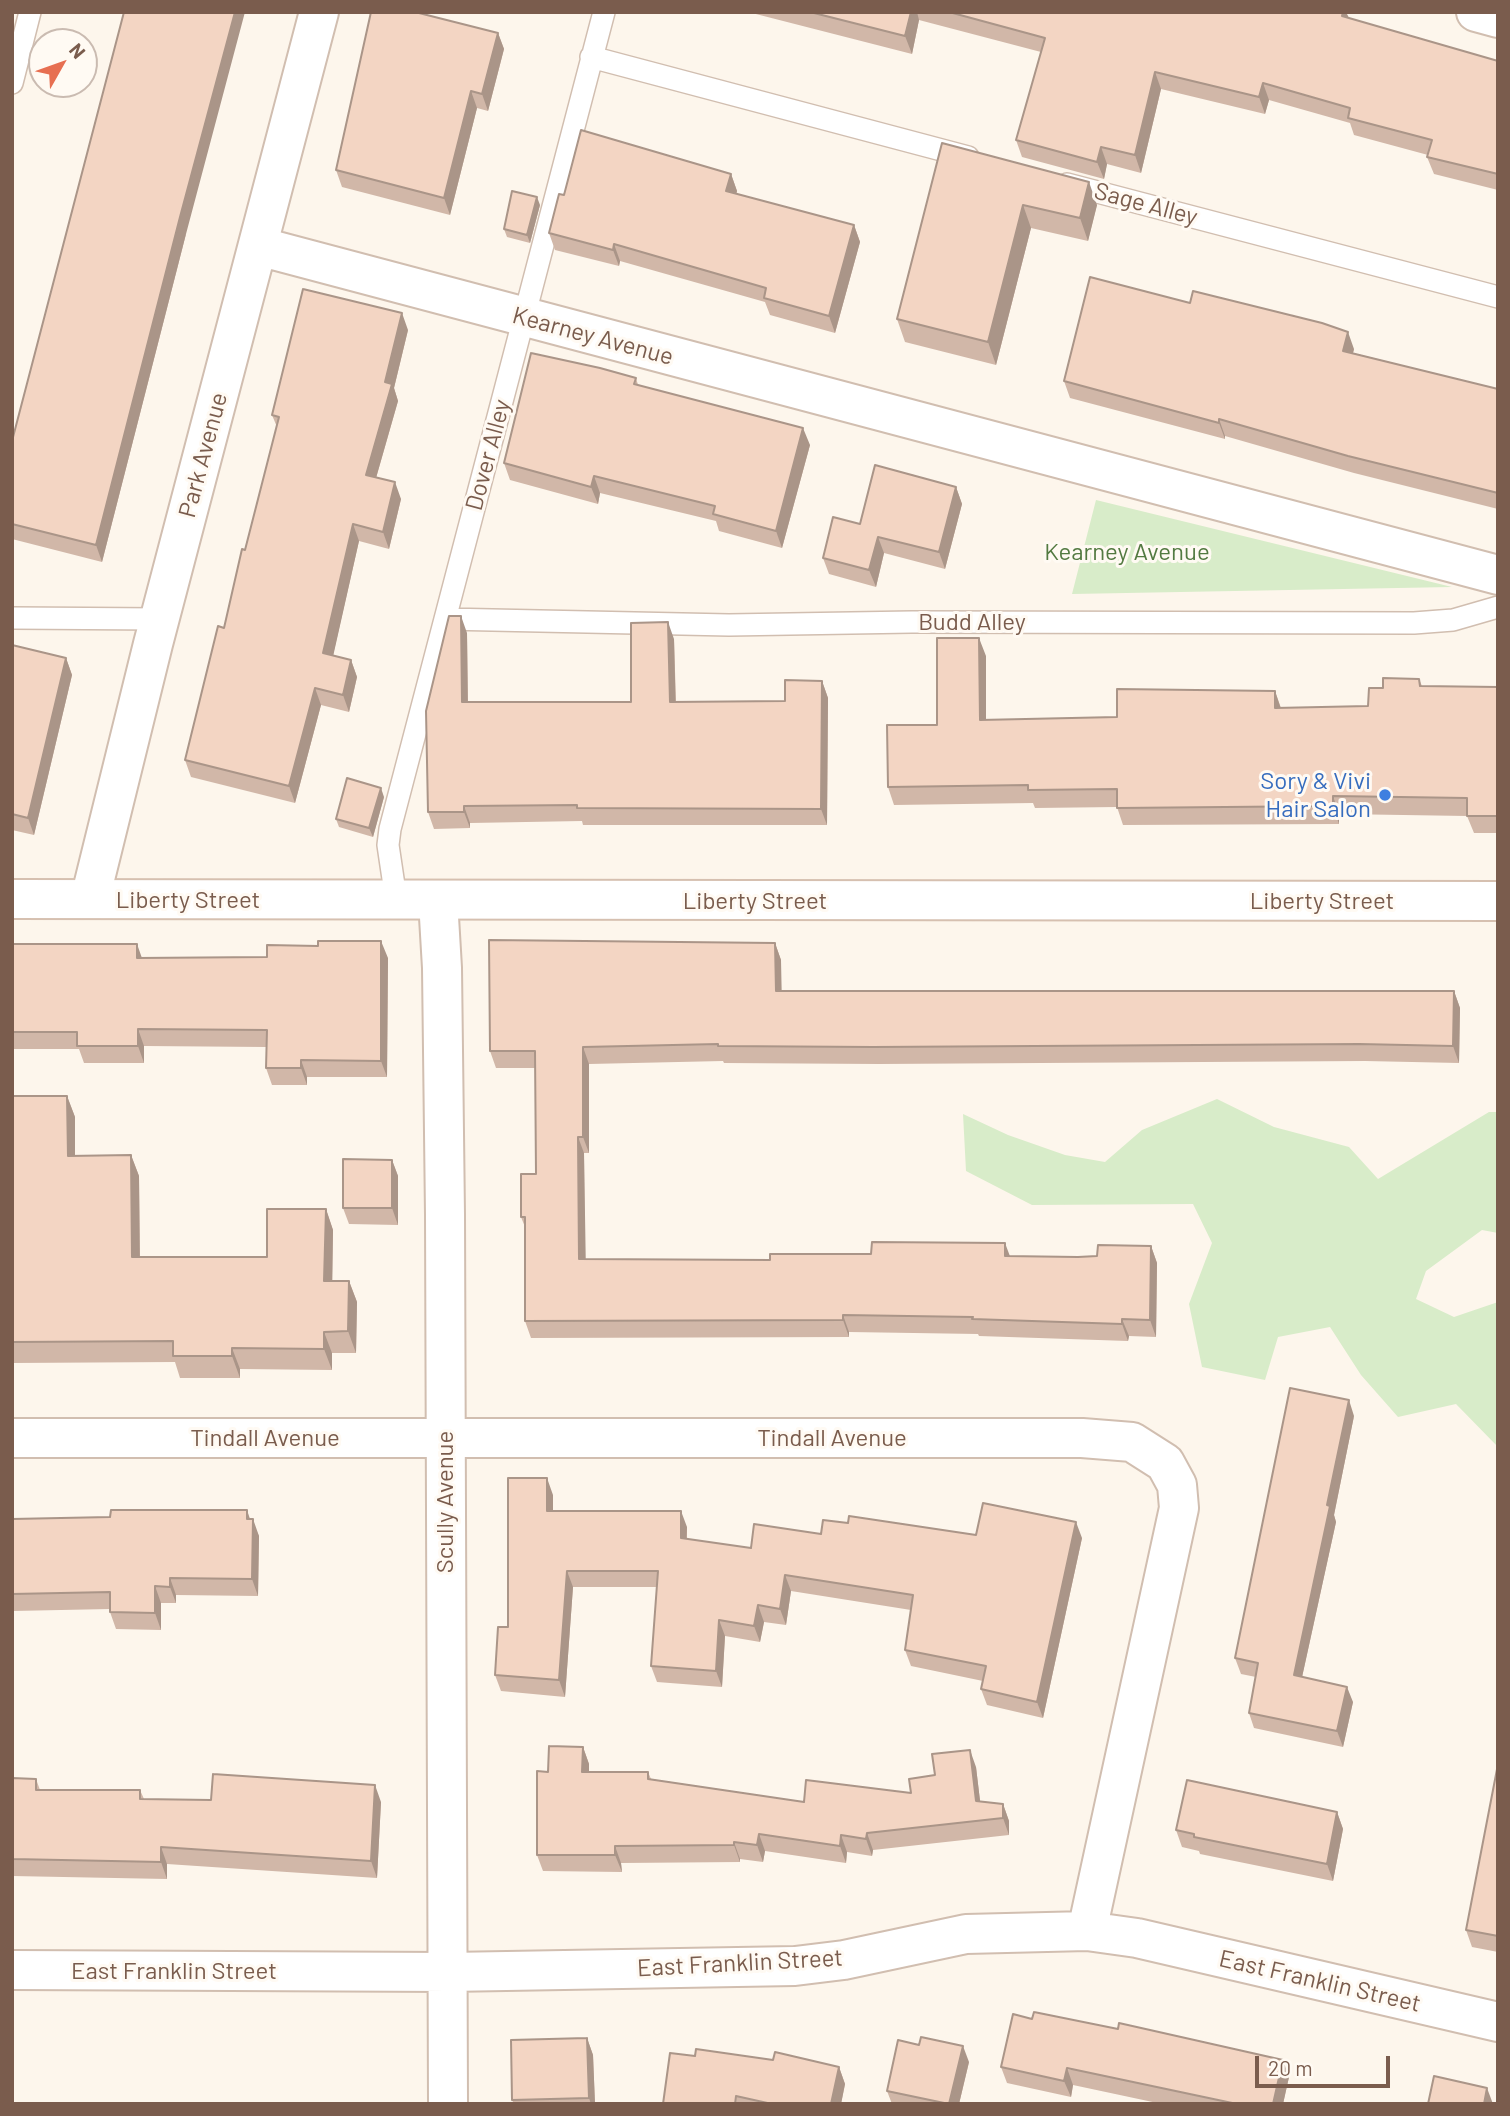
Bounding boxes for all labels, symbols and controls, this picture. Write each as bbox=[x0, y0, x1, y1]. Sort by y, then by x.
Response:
north arrow bbox=[28, 28, 98, 98]
text: N bbox=[65, 38, 91, 63]
street label: Sage Alley bbox=[1091, 176, 1201, 232]
street label: Kearney Avenue bbox=[509, 301, 677, 371]
street label: Park Avenue bbox=[172, 389, 234, 521]
street label: Dover Alley bbox=[459, 396, 517, 514]
park label: Kearney Avenue bbox=[1044, 538, 1210, 566]
street label: Budd Alley bbox=[918, 608, 1026, 636]
place label: Sory & Vivi Hair Salon bbox=[1260, 767, 1371, 823]
marker: Sory & Vivi Hair Salon bbox=[1377, 787, 1393, 803]
street label: Liberty Street bbox=[116, 886, 260, 914]
street label: Liberty Street bbox=[683, 887, 827, 915]
street label: Liberty Street bbox=[1250, 887, 1394, 915]
street label: Tindall Avenue bbox=[190, 1424, 340, 1452]
street label: Tindall Avenue bbox=[757, 1424, 907, 1452]
street label: Scully Avenue bbox=[431, 1431, 459, 1573]
street label: East Franklin Street bbox=[636, 1943, 844, 1983]
street label: East Franklin Street bbox=[1216, 1944, 1424, 2018]
street label: East Franklin Street bbox=[71, 1957, 277, 1985]
scale bar bbox=[1258, 2042, 1393, 2086]
text: 20 m bbox=[1268, 2055, 1313, 2080]

